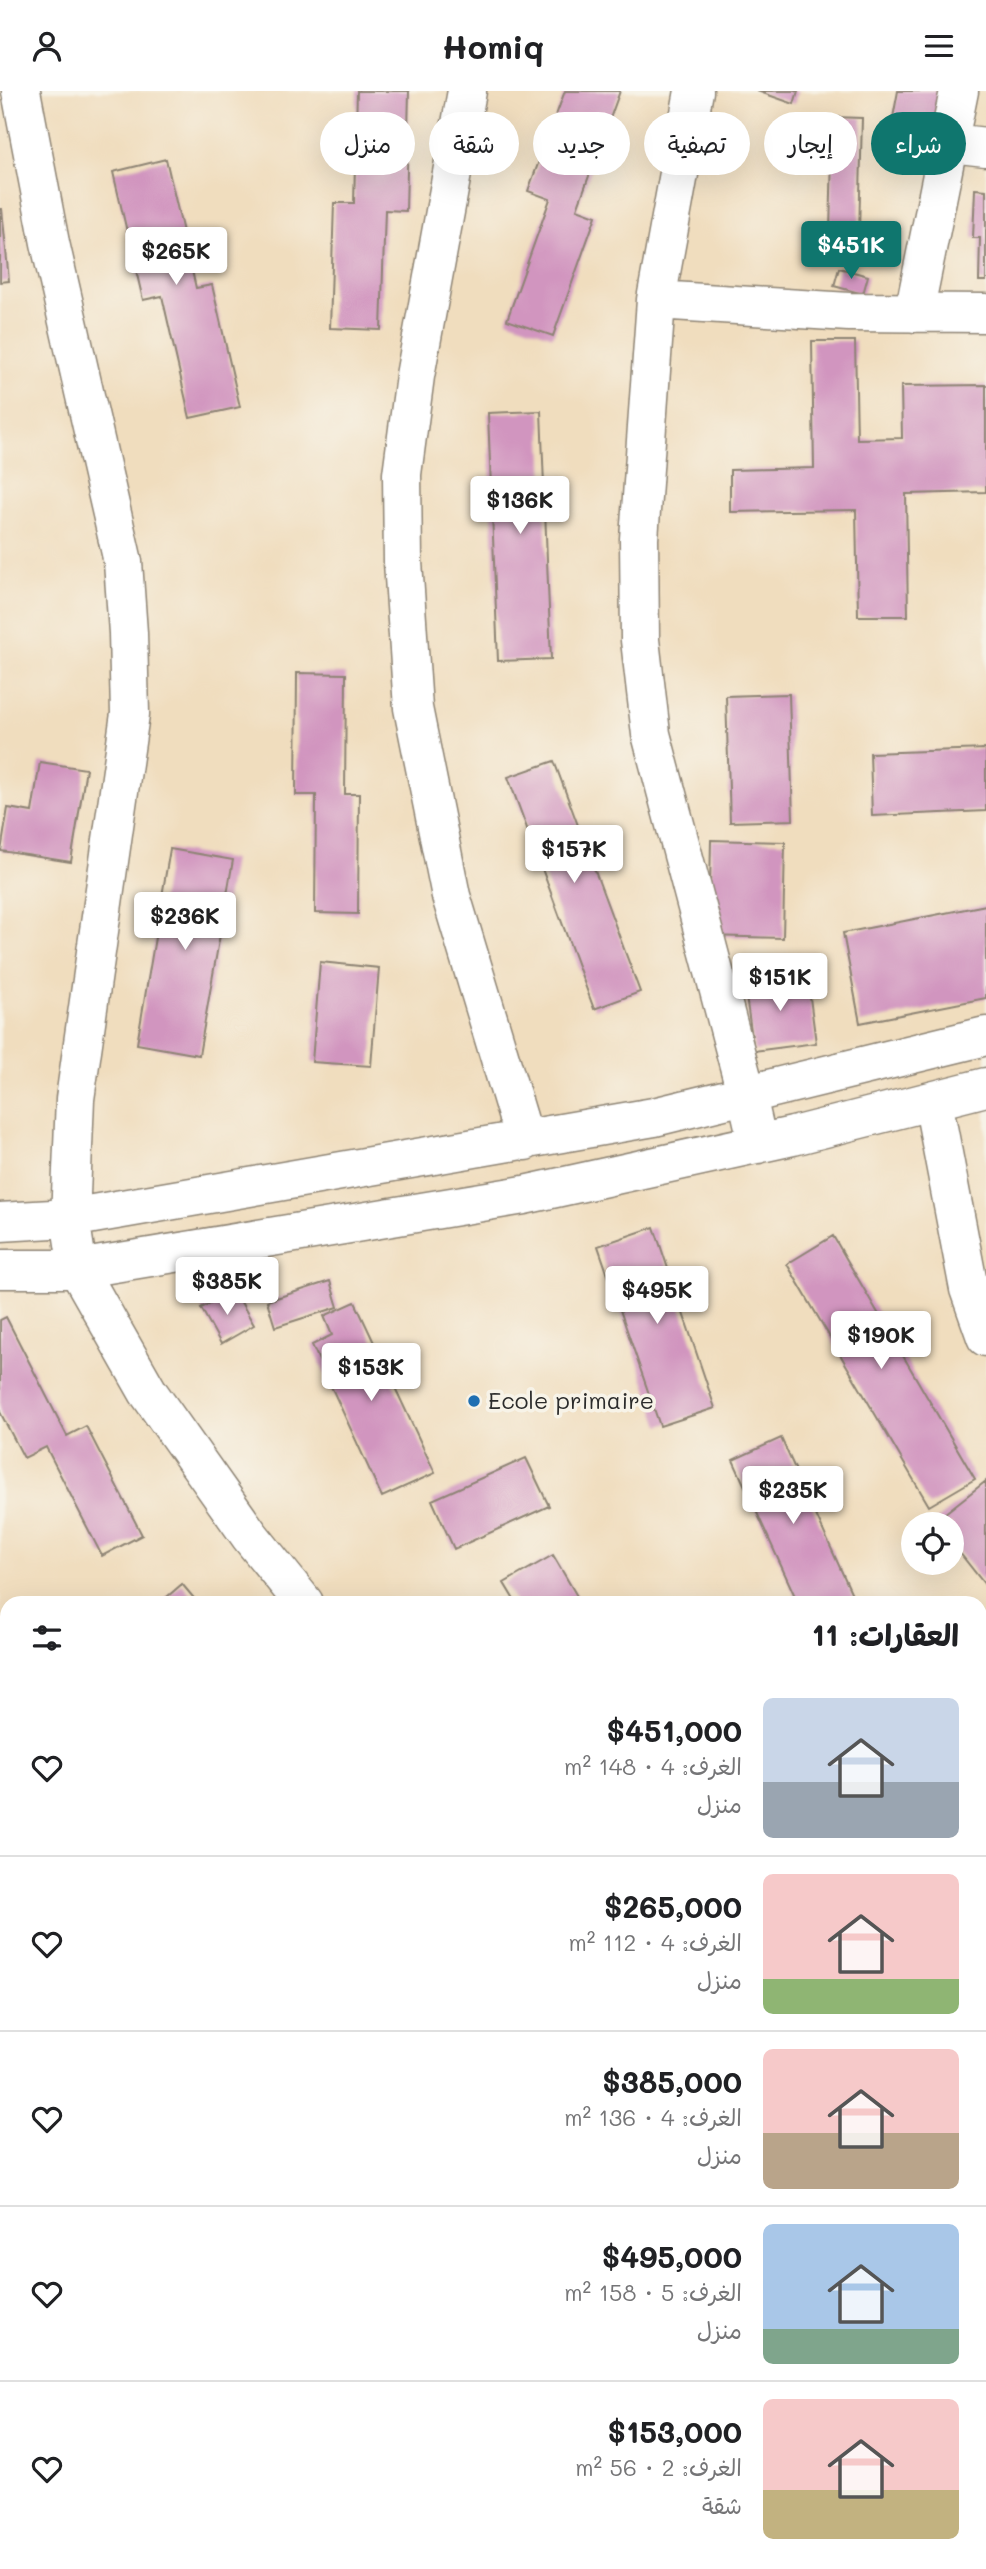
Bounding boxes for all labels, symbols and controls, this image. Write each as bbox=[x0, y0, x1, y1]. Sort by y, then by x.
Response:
text: Homiq bbox=[442, 25, 544, 67]
icon: person bbox=[28, 27, 66, 65]
icon: menu bbox=[920, 27, 958, 65]
chip: منزل bbox=[320, 112, 415, 175]
chip: شقة bbox=[429, 112, 519, 175]
chip: جديد bbox=[533, 112, 630, 175]
chip: تصفية bbox=[644, 112, 750, 175]
chip: إيجار bbox=[764, 112, 857, 175]
chip: شراء bbox=[871, 112, 966, 175]
pin: $451K bbox=[802, 221, 900, 281]
pin: $265K bbox=[127, 227, 225, 287]
text: $451K bbox=[817, 229, 885, 259]
text: $265K bbox=[141, 235, 211, 265]
pin: $136K bbox=[471, 477, 569, 536]
text: $136K bbox=[486, 484, 554, 514]
pin: $157K bbox=[525, 825, 623, 885]
text: $157K bbox=[541, 833, 607, 863]
pin: $236K bbox=[136, 893, 234, 952]
text: $236K bbox=[150, 900, 220, 930]
pin: $151K bbox=[731, 953, 829, 1013]
text: $151K bbox=[748, 961, 812, 991]
pin: $385K bbox=[178, 1257, 276, 1317]
text: $385K bbox=[192, 1265, 262, 1295]
pin: $495K bbox=[608, 1267, 706, 1326]
text: $495K bbox=[621, 1274, 693, 1304]
pin: $190K bbox=[832, 1311, 930, 1371]
text: $190K bbox=[847, 1319, 915, 1349]
pin: $153K bbox=[322, 1343, 420, 1403]
text: $153K bbox=[338, 1351, 404, 1381]
place label: Ecole primaire bbox=[488, 1385, 654, 1415]
marker: Ecole primaire bbox=[466, 1393, 482, 1409]
pin: $235K bbox=[744, 1467, 842, 1526]
text: $235K bbox=[758, 1474, 828, 1504]
map controls bbox=[901, 1512, 964, 1575]
button: locate bbox=[901, 1512, 964, 1575]
text: العقارات: 11 bbox=[812, 1614, 959, 1654]
icon: filters bbox=[28, 1619, 66, 1657]
text: $451,000 bbox=[607, 1710, 742, 1750]
icon: home bbox=[819, 1726, 903, 1810]
icon: heart bbox=[28, 1749, 66, 1787]
text: الغرف: 4 · 148 m² bbox=[564, 1751, 742, 1781]
text: منزل bbox=[697, 1789, 742, 1819]
text: $265,000 bbox=[604, 1886, 742, 1926]
icon: home bbox=[819, 1902, 903, 1986]
icon: heart bbox=[28, 1925, 66, 1963]
text: الغرف: 4 · 112 m² bbox=[568, 1927, 742, 1957]
text: منزل bbox=[697, 1965, 742, 1995]
text: $385,000 bbox=[602, 2061, 742, 2101]
icon: home bbox=[819, 2077, 903, 2161]
icon: heart bbox=[28, 2100, 66, 2138]
text: الغرف: 4 · 136 m² bbox=[564, 2102, 742, 2132]
text: منزل bbox=[697, 2140, 742, 2170]
text: $495,000 bbox=[602, 2236, 742, 2276]
icon: home bbox=[819, 2252, 903, 2336]
icon: heart bbox=[28, 2275, 66, 2313]
text: الغرف: 5 · 158 m² bbox=[564, 2277, 742, 2307]
text: منزل bbox=[697, 2315, 742, 2345]
text: $153,000 bbox=[608, 2411, 742, 2451]
icon: home bbox=[819, 2427, 903, 2511]
icon: heart bbox=[28, 2450, 66, 2488]
text: الغرف: 2 · 56 m² bbox=[575, 2452, 742, 2482]
text: شقة bbox=[702, 2490, 742, 2520]

